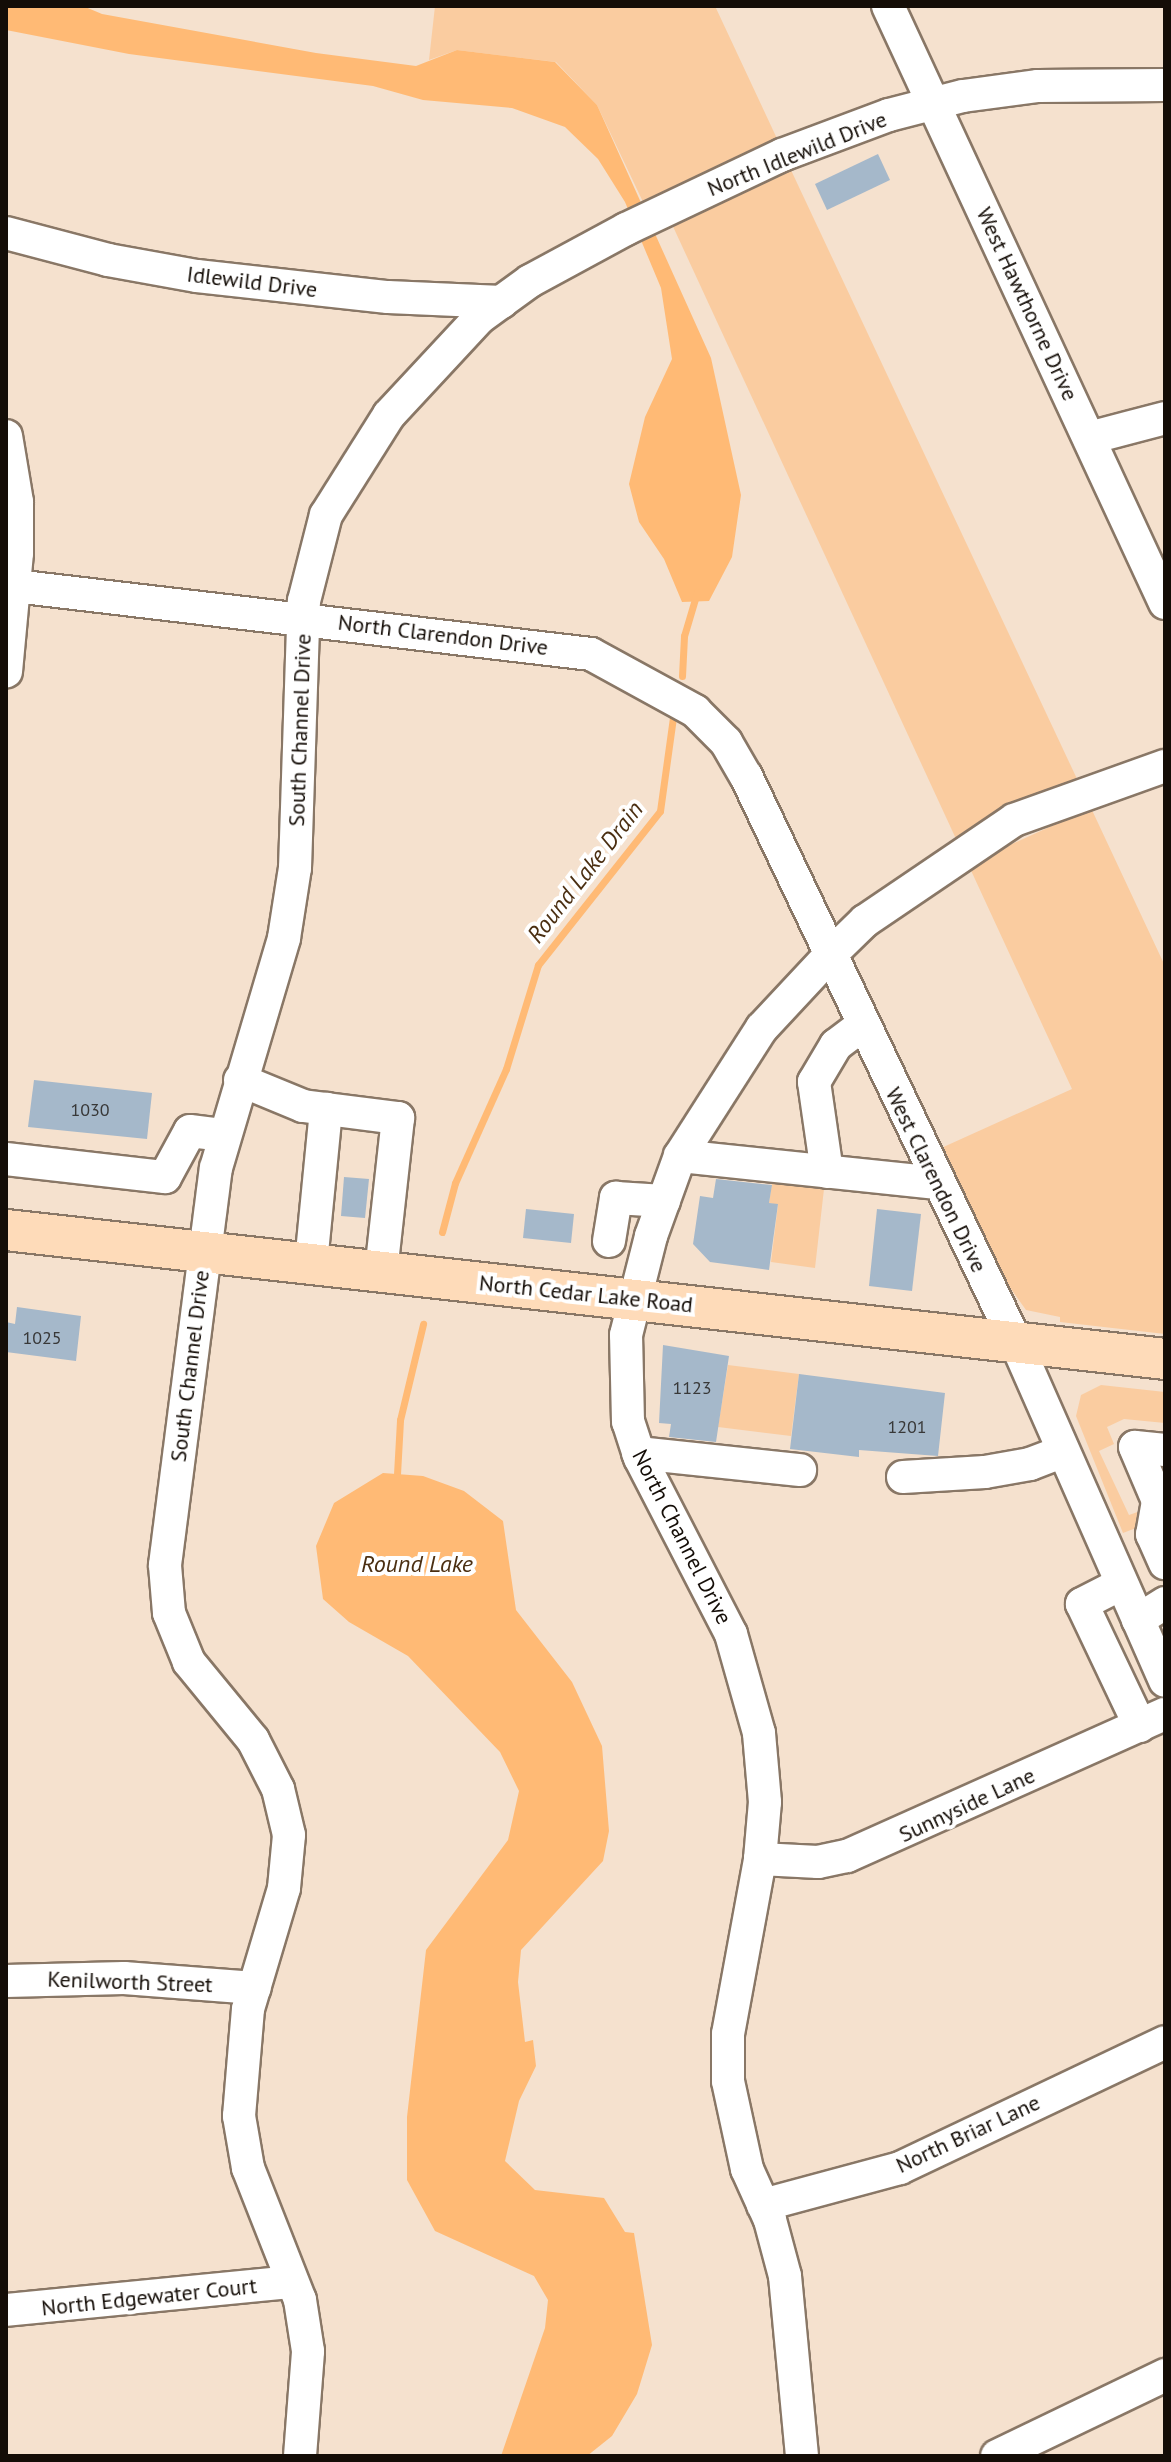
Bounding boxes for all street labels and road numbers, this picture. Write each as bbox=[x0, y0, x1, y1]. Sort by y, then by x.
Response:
street label: North Idlewild Drive bbox=[703, 106, 891, 202]
street label: West Hawthorne Drive bbox=[971, 203, 1083, 405]
street label: Idlewild Drive bbox=[185, 261, 319, 303]
street label: North Clarendon Drive bbox=[336, 609, 550, 661]
street label: South Channel Drive bbox=[283, 633, 317, 827]
street label: West Clarendon Drive bbox=[880, 1083, 992, 1277]
street label: South Channel Drive bbox=[165, 1269, 215, 1463]
street label: North Cedar Lake Road bbox=[478, 1270, 694, 1318]
street label: North Channel Drive bbox=[627, 1445, 737, 1629]
street label: Sunnyside Lane bbox=[895, 1762, 1039, 1848]
street label: Kenilworth Street bbox=[47, 1966, 213, 1998]
street label: North Briar Lane bbox=[892, 2089, 1044, 2179]
street label: North Edgewater Court bbox=[40, 2273, 258, 2321]

